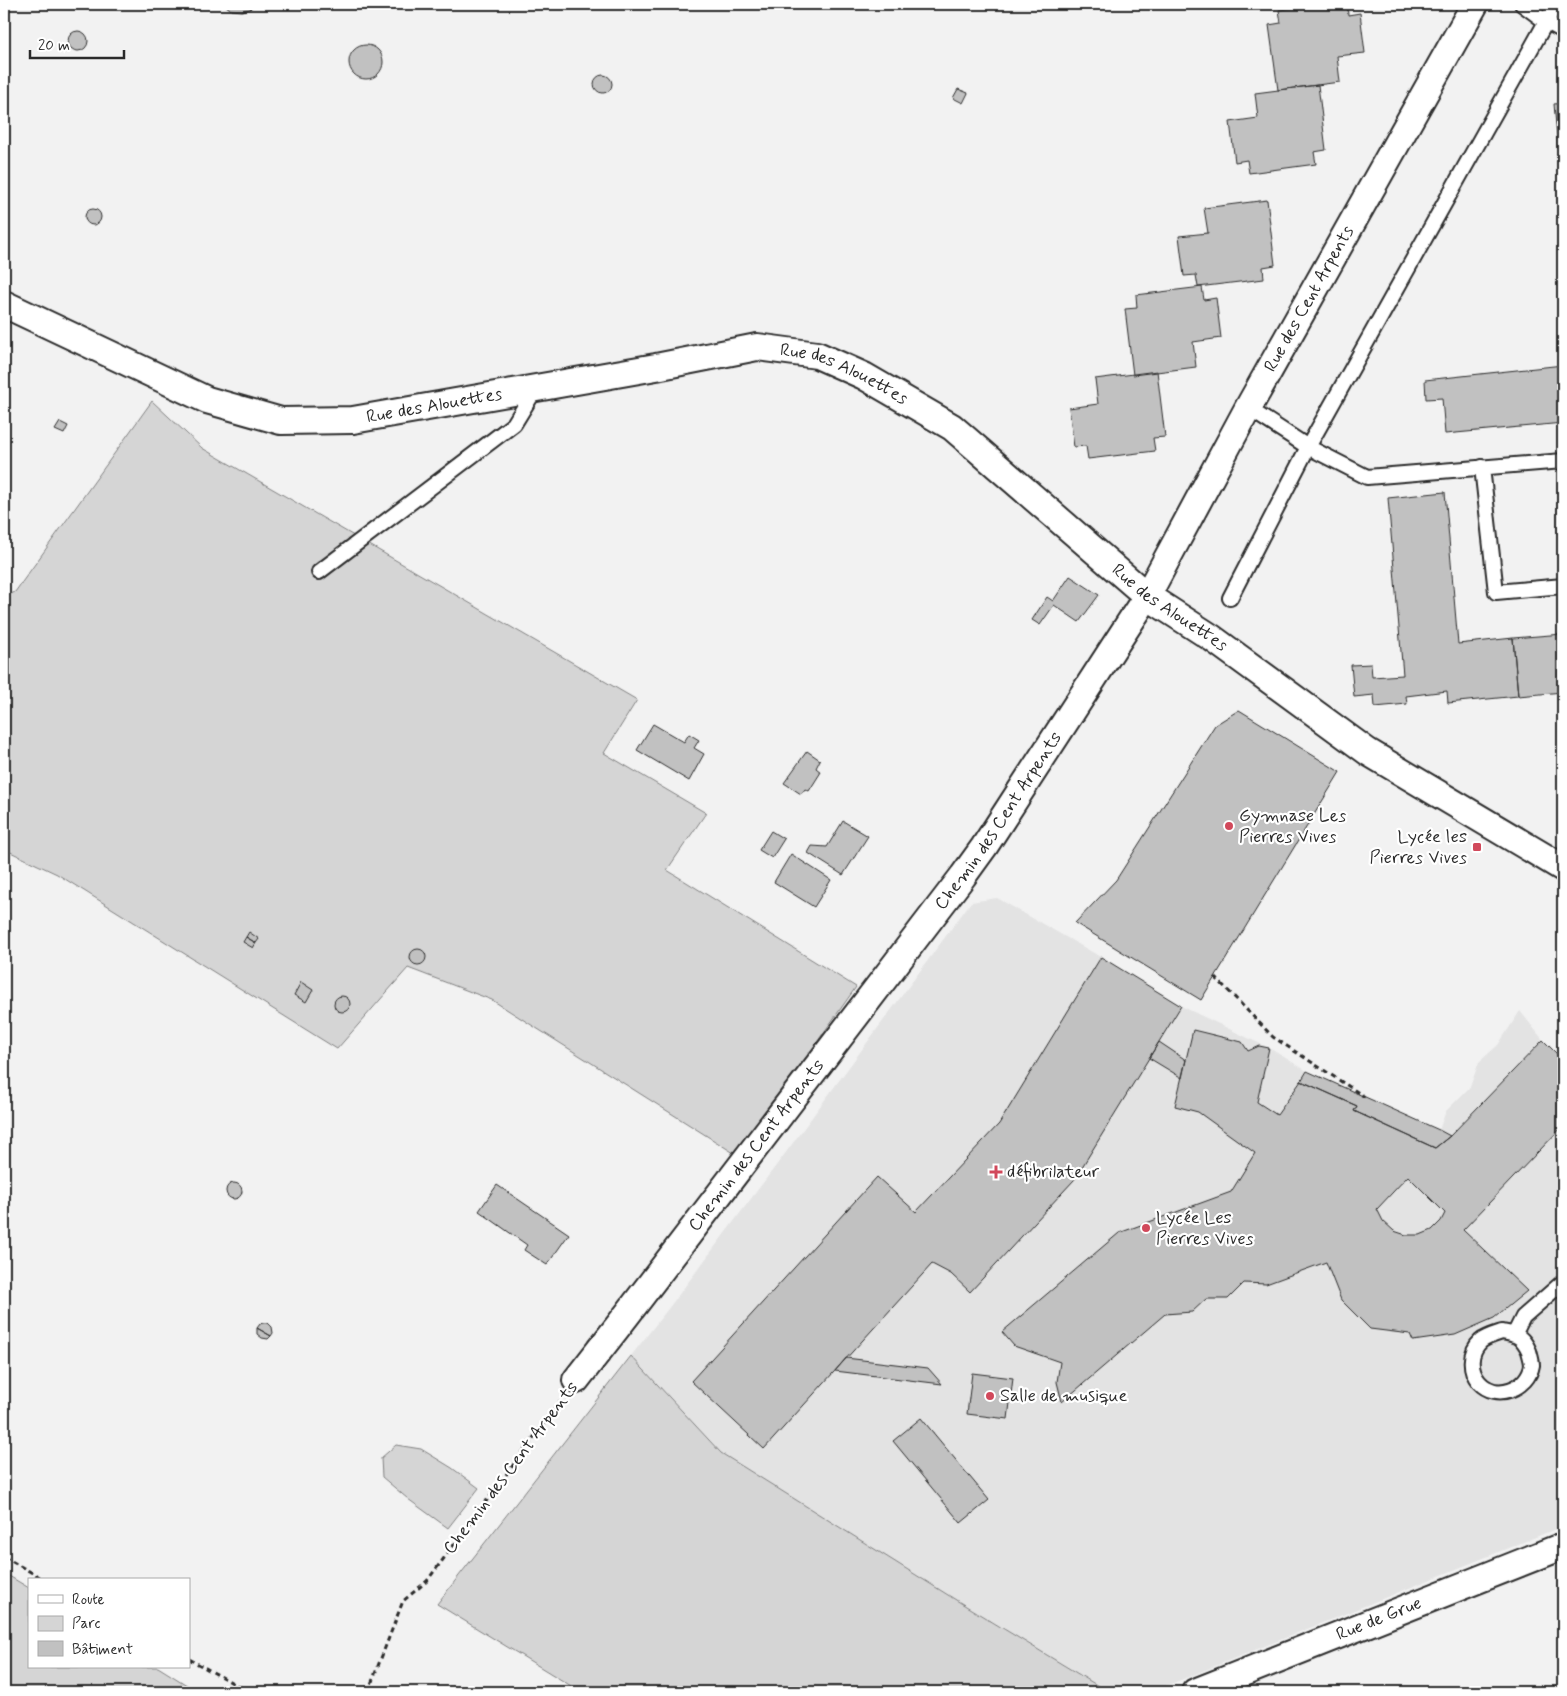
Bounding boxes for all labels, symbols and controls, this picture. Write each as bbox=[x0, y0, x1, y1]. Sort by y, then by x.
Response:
scale bar bbox=[30, 28, 124, 60]
text: 20 m bbox=[38, 36, 70, 56]
street label: Rue des Cent Arpents bbox=[1259, 222, 1360, 376]
street label: Rue des Alouettes bbox=[779, 338, 912, 411]
street label: Rue des Alouettes bbox=[365, 382, 504, 429]
street label: Rue des Alouettes bbox=[1106, 558, 1232, 657]
street label: Chemin des Cent Arpents bbox=[929, 727, 1068, 915]
place label: Gymnase Les Pierres Vives bbox=[1239, 804, 1346, 849]
marker: Gymnase Les Pierres Vives bbox=[1223, 820, 1235, 832]
place label: Lycée les Pierres Vives bbox=[1370, 825, 1467, 870]
marker: Lycée les Pierres Vives bbox=[1471, 841, 1483, 853]
street label: Chemin des Cent Arpents bbox=[683, 1055, 830, 1236]
place label: défibrilateur bbox=[1007, 1160, 1100, 1184]
marker: défibrilateur bbox=[989, 1165, 1003, 1179]
place label: Lycée Les Pierres Vives bbox=[1156, 1206, 1253, 1251]
marker: Lycée Les Pierres Vives bbox=[1140, 1222, 1152, 1234]
street label: Chemin des Cent Arpents bbox=[438, 1377, 584, 1559]
place label: Salle de musique bbox=[1000, 1384, 1127, 1408]
marker: Salle de musique bbox=[984, 1390, 996, 1402]
legend bbox=[28, 1578, 190, 1668]
text: Route bbox=[72, 1590, 105, 1610]
street label: Rue de Grue bbox=[1333, 1591, 1425, 1647]
text: Parc bbox=[72, 1614, 100, 1634]
text: Bâtiment bbox=[72, 1640, 133, 1660]

